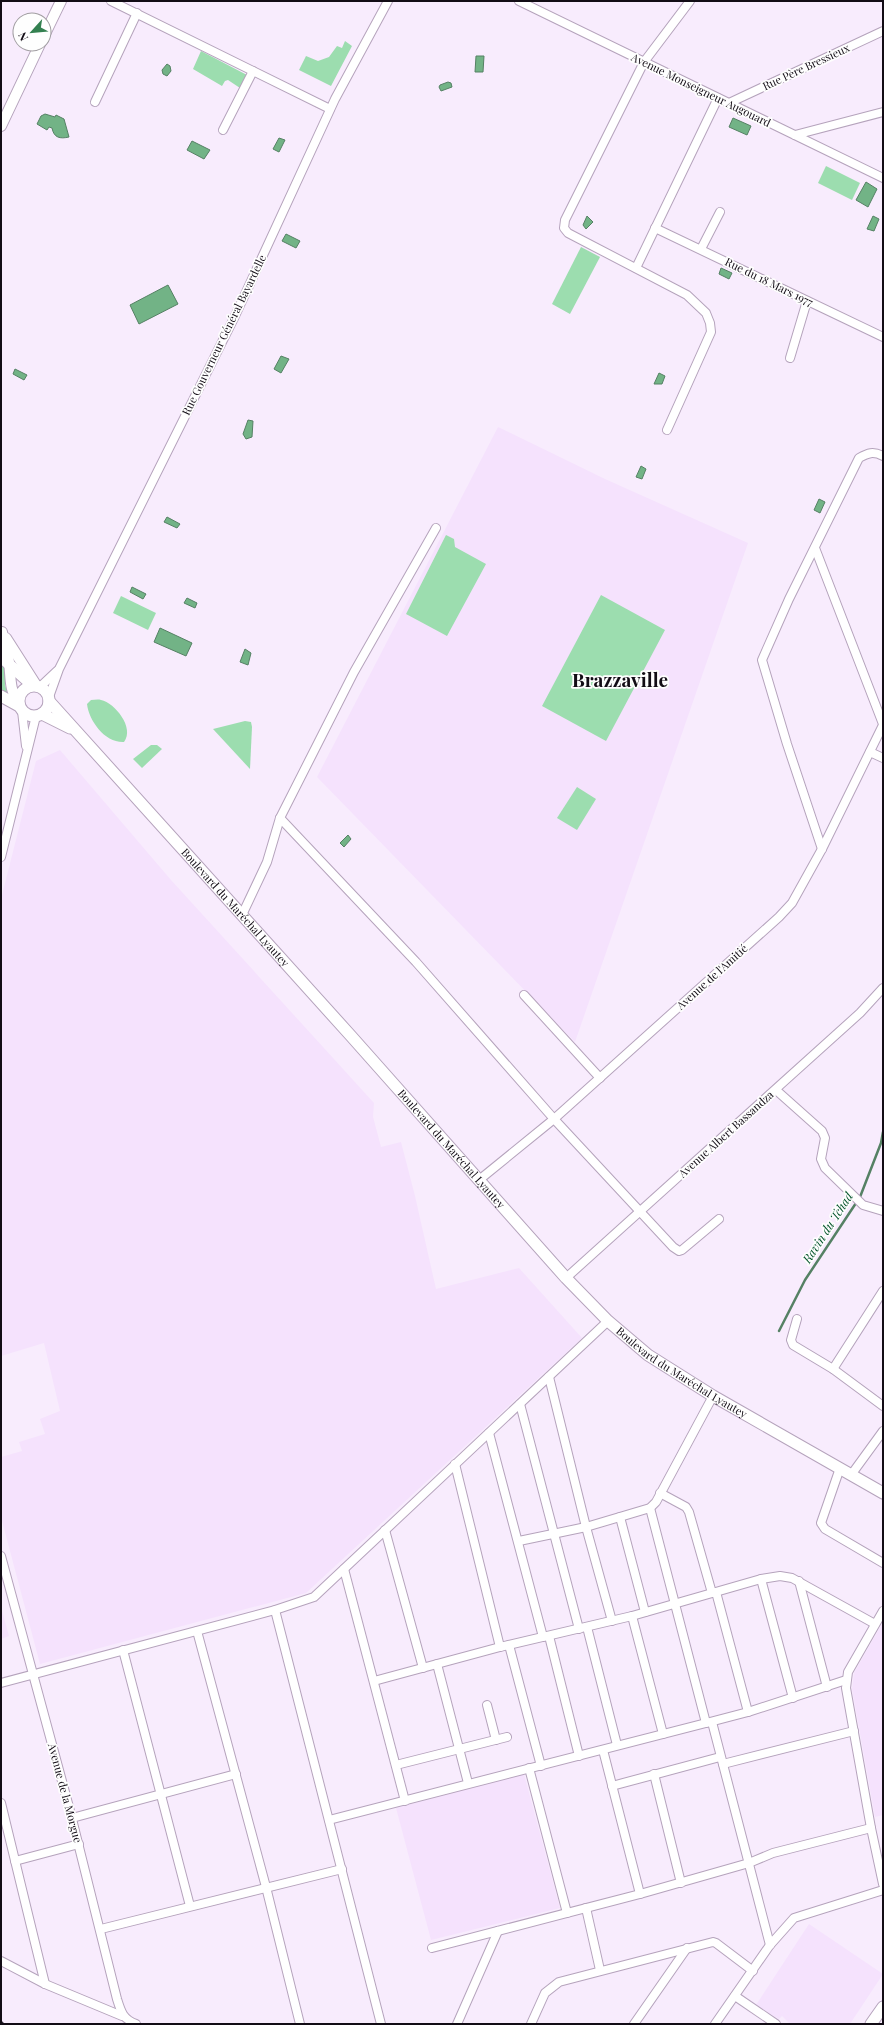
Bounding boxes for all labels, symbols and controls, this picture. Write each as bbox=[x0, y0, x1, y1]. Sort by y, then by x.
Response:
north arrow bbox=[12, 12, 52, 52]
text: N bbox=[14, 30, 31, 44]
street label: Rue Père Bressieux bbox=[760, 40, 852, 93]
street label: Avenue Monseigneur Augouard bbox=[628, 49, 774, 130]
street label: Rue Gouverneur Général Bayardelle bbox=[178, 252, 269, 418]
street label: Rue du 18 Mars 1977 bbox=[723, 254, 816, 310]
district label: Brazzaville bbox=[572, 666, 668, 692]
street label: Boulevard du Maréchal Lyautey bbox=[178, 845, 293, 970]
street label: Avenue de l'Amitié bbox=[672, 940, 751, 1013]
street label: Boulevard du Maréchal Lyautey bbox=[395, 1086, 509, 1212]
street label: Avenue Albert Bassandza bbox=[674, 1087, 777, 1181]
water label: Ravin du Tchad bbox=[798, 1189, 856, 1267]
street label: Boulevard du Maréchal Lyautey bbox=[613, 1323, 750, 1421]
street label: Avenue de la Morgue bbox=[45, 1740, 86, 1845]

